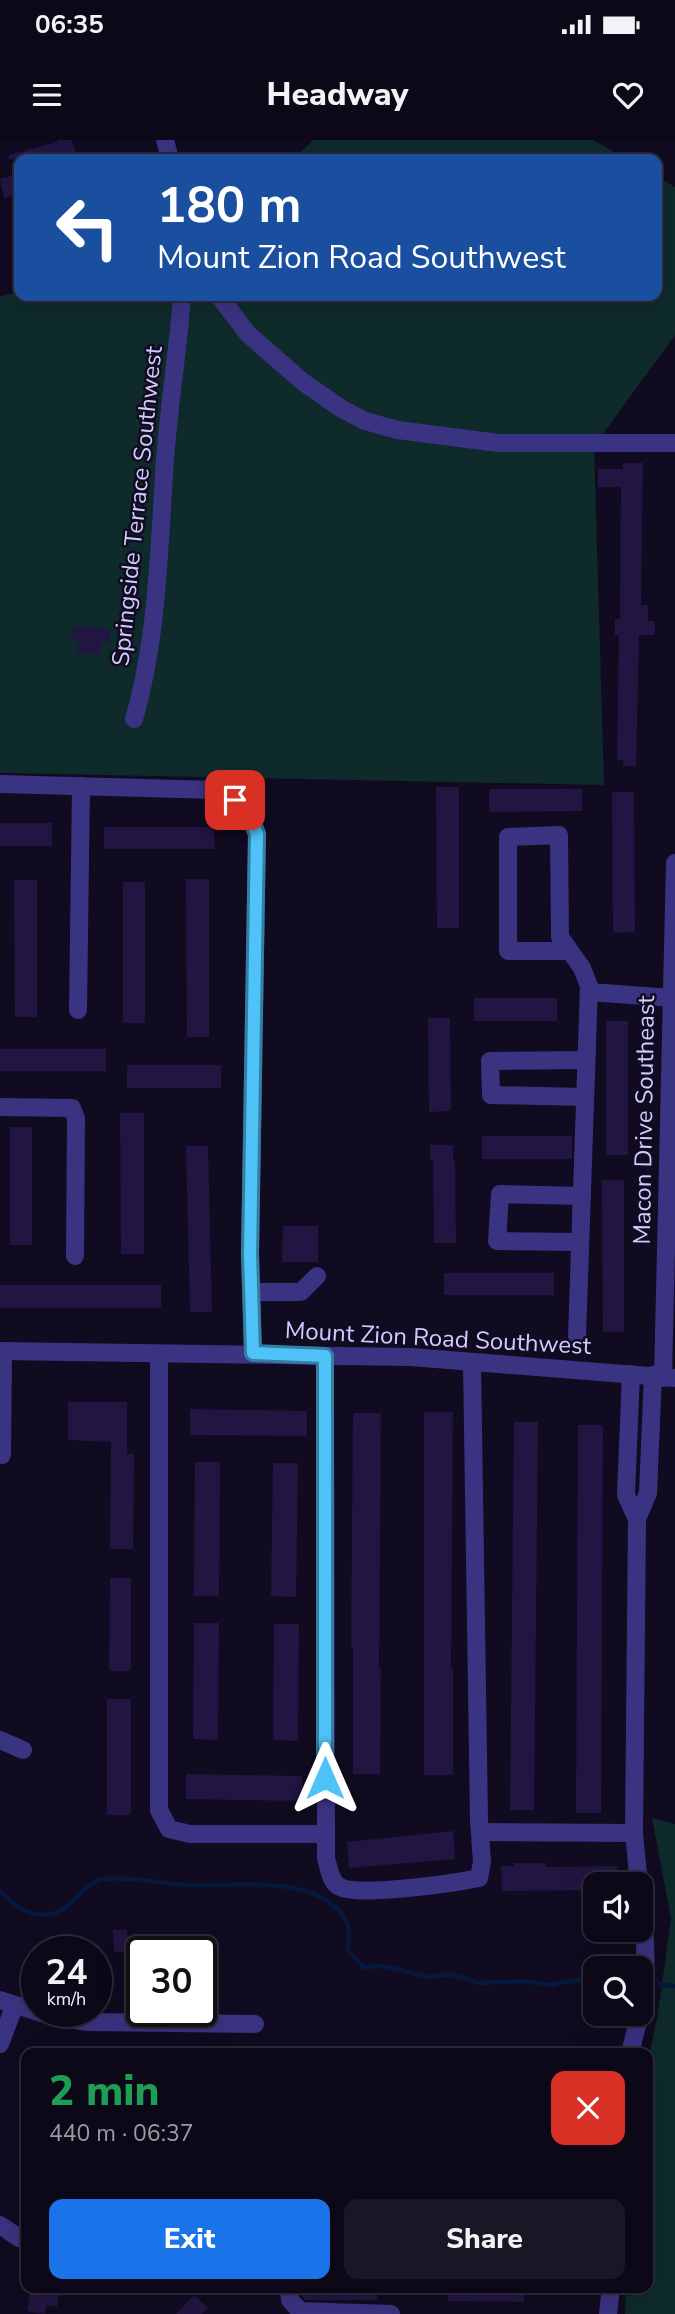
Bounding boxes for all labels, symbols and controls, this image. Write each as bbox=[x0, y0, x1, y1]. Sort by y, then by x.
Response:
text: 06:35 bbox=[35, 7, 104, 42]
text: Headway bbox=[267, 73, 408, 116]
icon: menu bbox=[28, 76, 66, 114]
icon: heart bbox=[609, 76, 647, 114]
text: 180 m bbox=[157, 172, 301, 239]
icon: left bbox=[42, 182, 133, 273]
text: Mount Zion Road Southwest bbox=[157, 236, 566, 279]
street label: Springside Terrace Southwest bbox=[104, 344, 170, 668]
pin bbox=[205, 770, 265, 830]
icon: arrive bbox=[216, 781, 254, 819]
street label: Macon Drive Southeast bbox=[626, 995, 662, 1245]
street label: Mount Zion Road Southwest bbox=[284, 1314, 592, 1362]
position arrow bbox=[288, 1741, 362, 1815]
map controls bbox=[583, 1872, 653, 2026]
button: sound bbox=[583, 1872, 653, 1942]
speed limit sign: 30 bbox=[126, 1936, 217, 2027]
text: 24 bbox=[45, 1949, 88, 1996]
button: search bbox=[583, 1956, 653, 2026]
text: km/h bbox=[47, 1987, 86, 2011]
text: 2 min bbox=[49, 2063, 159, 2120]
button: close bbox=[551, 2071, 625, 2145]
text: 440 m · 06:37 bbox=[49, 2118, 194, 2149]
button: Exit bbox=[49, 2199, 330, 2279]
button: Share bbox=[344, 2199, 625, 2279]

